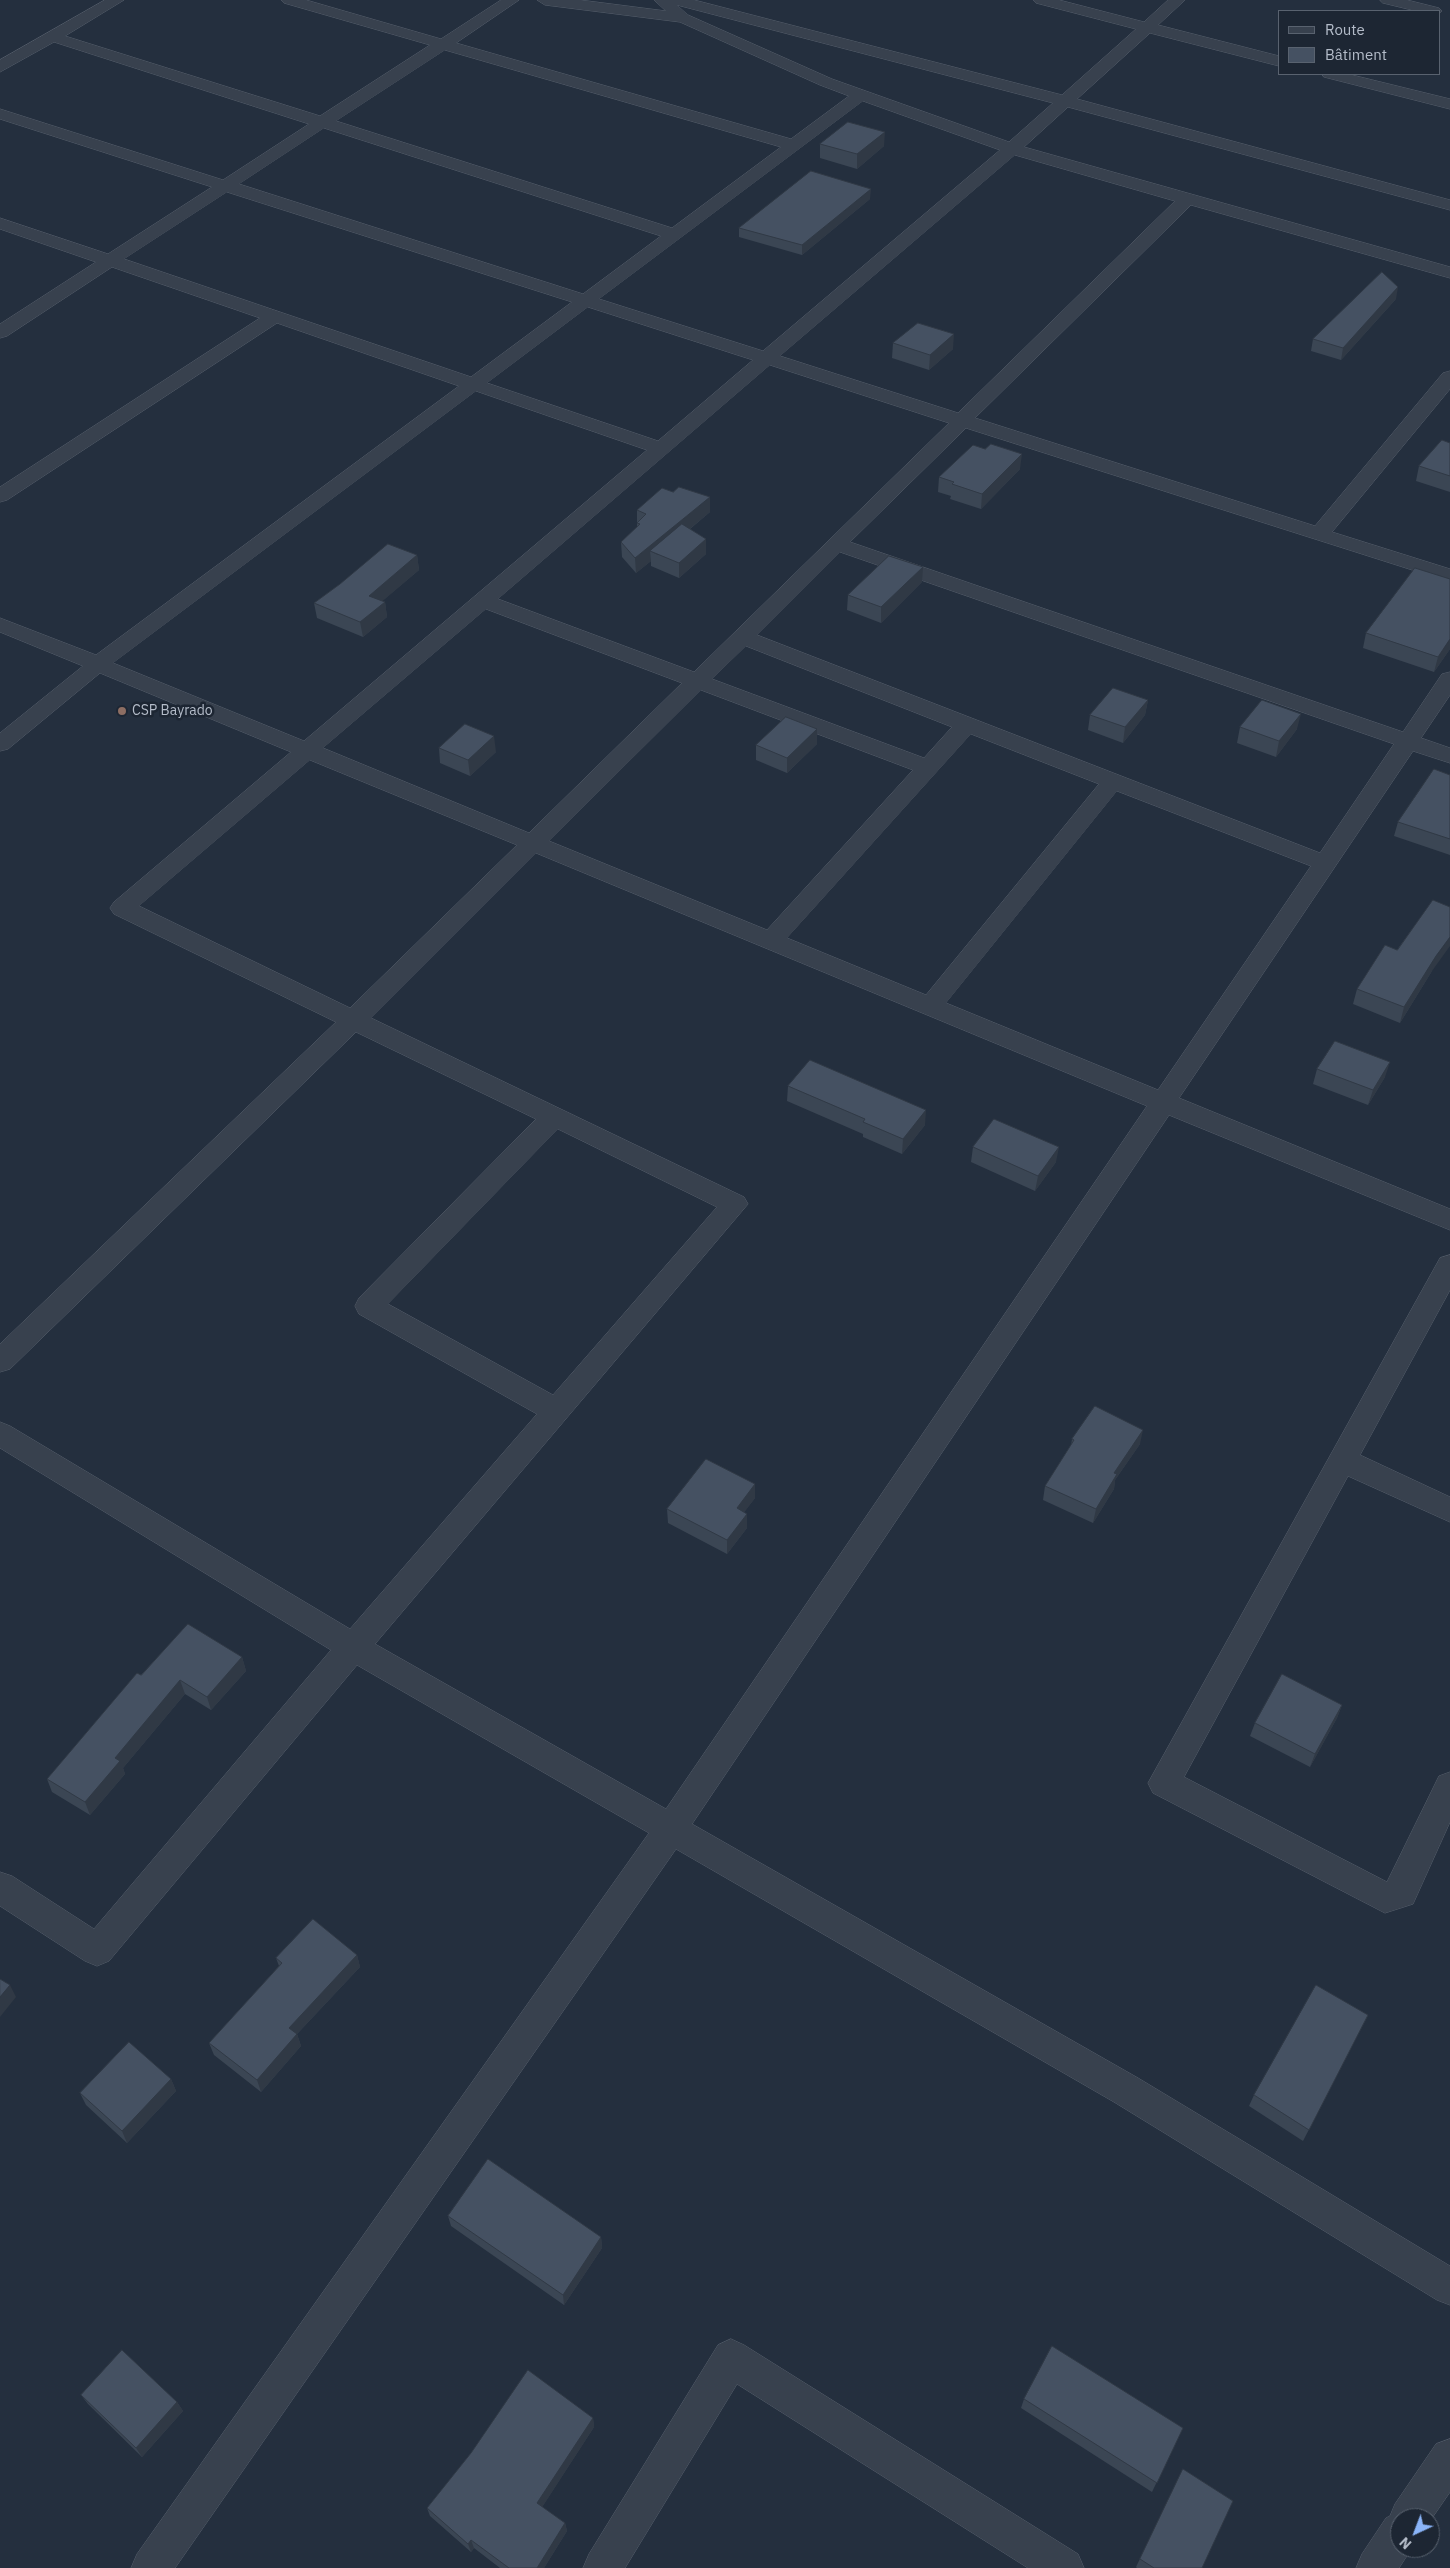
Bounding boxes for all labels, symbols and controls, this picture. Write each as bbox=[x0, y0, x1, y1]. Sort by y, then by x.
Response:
legend bbox=[1278, 10, 1440, 75]
text: Route bbox=[1325, 20, 1365, 39]
text: Bâtiment bbox=[1325, 45, 1387, 64]
place label: CSP Bayrado bbox=[132, 703, 213, 719]
marker: CSP Bayrado bbox=[116, 705, 128, 717]
north arrow bbox=[1390, 2508, 1440, 2558]
text: N bbox=[1396, 2533, 1415, 2553]

